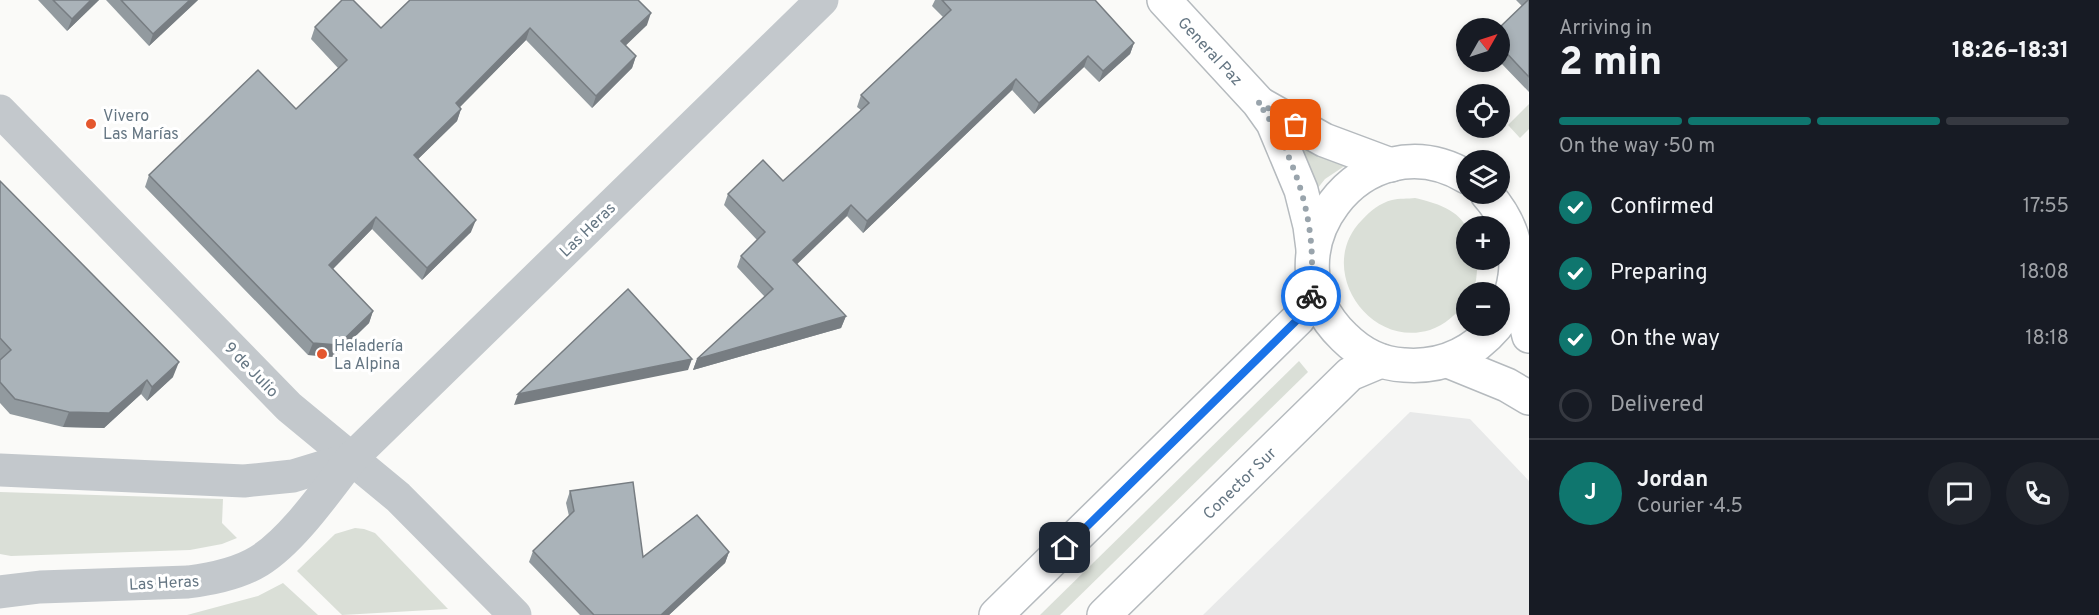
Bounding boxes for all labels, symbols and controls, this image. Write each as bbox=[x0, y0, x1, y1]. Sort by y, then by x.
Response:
street label: General Paz bbox=[1173, 14, 1246, 91]
text: Arriving in bbox=[1559, 16, 1652, 42]
north arrow bbox=[1456, 18, 1510, 72]
map controls bbox=[1456, 18, 1510, 336]
text: 18:26–18:31 bbox=[1952, 38, 2069, 65]
text: 2 min bbox=[1559, 40, 1662, 89]
button: locate bbox=[1456, 84, 1510, 138]
pin bbox=[1270, 99, 1321, 150]
place label: Vivero Las Marías bbox=[103, 107, 179, 145]
icon: bag bbox=[1279, 108, 1312, 141]
marker: Vivero Las Marías bbox=[84, 117, 98, 131]
text: On the way · 50 m bbox=[1559, 134, 1715, 160]
button: layers bbox=[1456, 150, 1510, 204]
icon: check bbox=[1559, 191, 1592, 224]
text: Confirmed bbox=[1610, 194, 1714, 221]
text: 17:55 bbox=[2023, 194, 2069, 220]
street label: Las Heras bbox=[556, 199, 621, 262]
button: + bbox=[1456, 216, 1510, 270]
icon: check bbox=[1559, 257, 1592, 290]
text: Preparing bbox=[1610, 260, 1708, 287]
text: 18:08 bbox=[2020, 260, 2069, 286]
courier bbox=[1281, 266, 1341, 326]
icon: bike bbox=[1295, 280, 1328, 313]
button: − bbox=[1456, 282, 1510, 336]
icon: check bbox=[1559, 323, 1592, 356]
text: On the way bbox=[1610, 326, 1720, 353]
text: 18:18 bbox=[2025, 326, 2069, 352]
place label: Heladería La Alpina bbox=[334, 337, 403, 375]
street label: 9 de Julio bbox=[219, 338, 282, 402]
marker: Heladería La Alpina bbox=[315, 347, 329, 361]
text: Delivered bbox=[1610, 392, 1704, 419]
street label: Conector Sur bbox=[1199, 444, 1281, 525]
button: chat bbox=[1928, 462, 1991, 525]
button: phone bbox=[2006, 462, 2069, 525]
text: Jordan bbox=[1637, 467, 1708, 494]
text: J bbox=[1584, 480, 1597, 507]
text: Courier · 4.5 bbox=[1637, 494, 1743, 520]
pin bbox=[1039, 522, 1090, 573]
icon: home bbox=[1048, 531, 1081, 564]
street label: Las Heras bbox=[128, 572, 200, 596]

